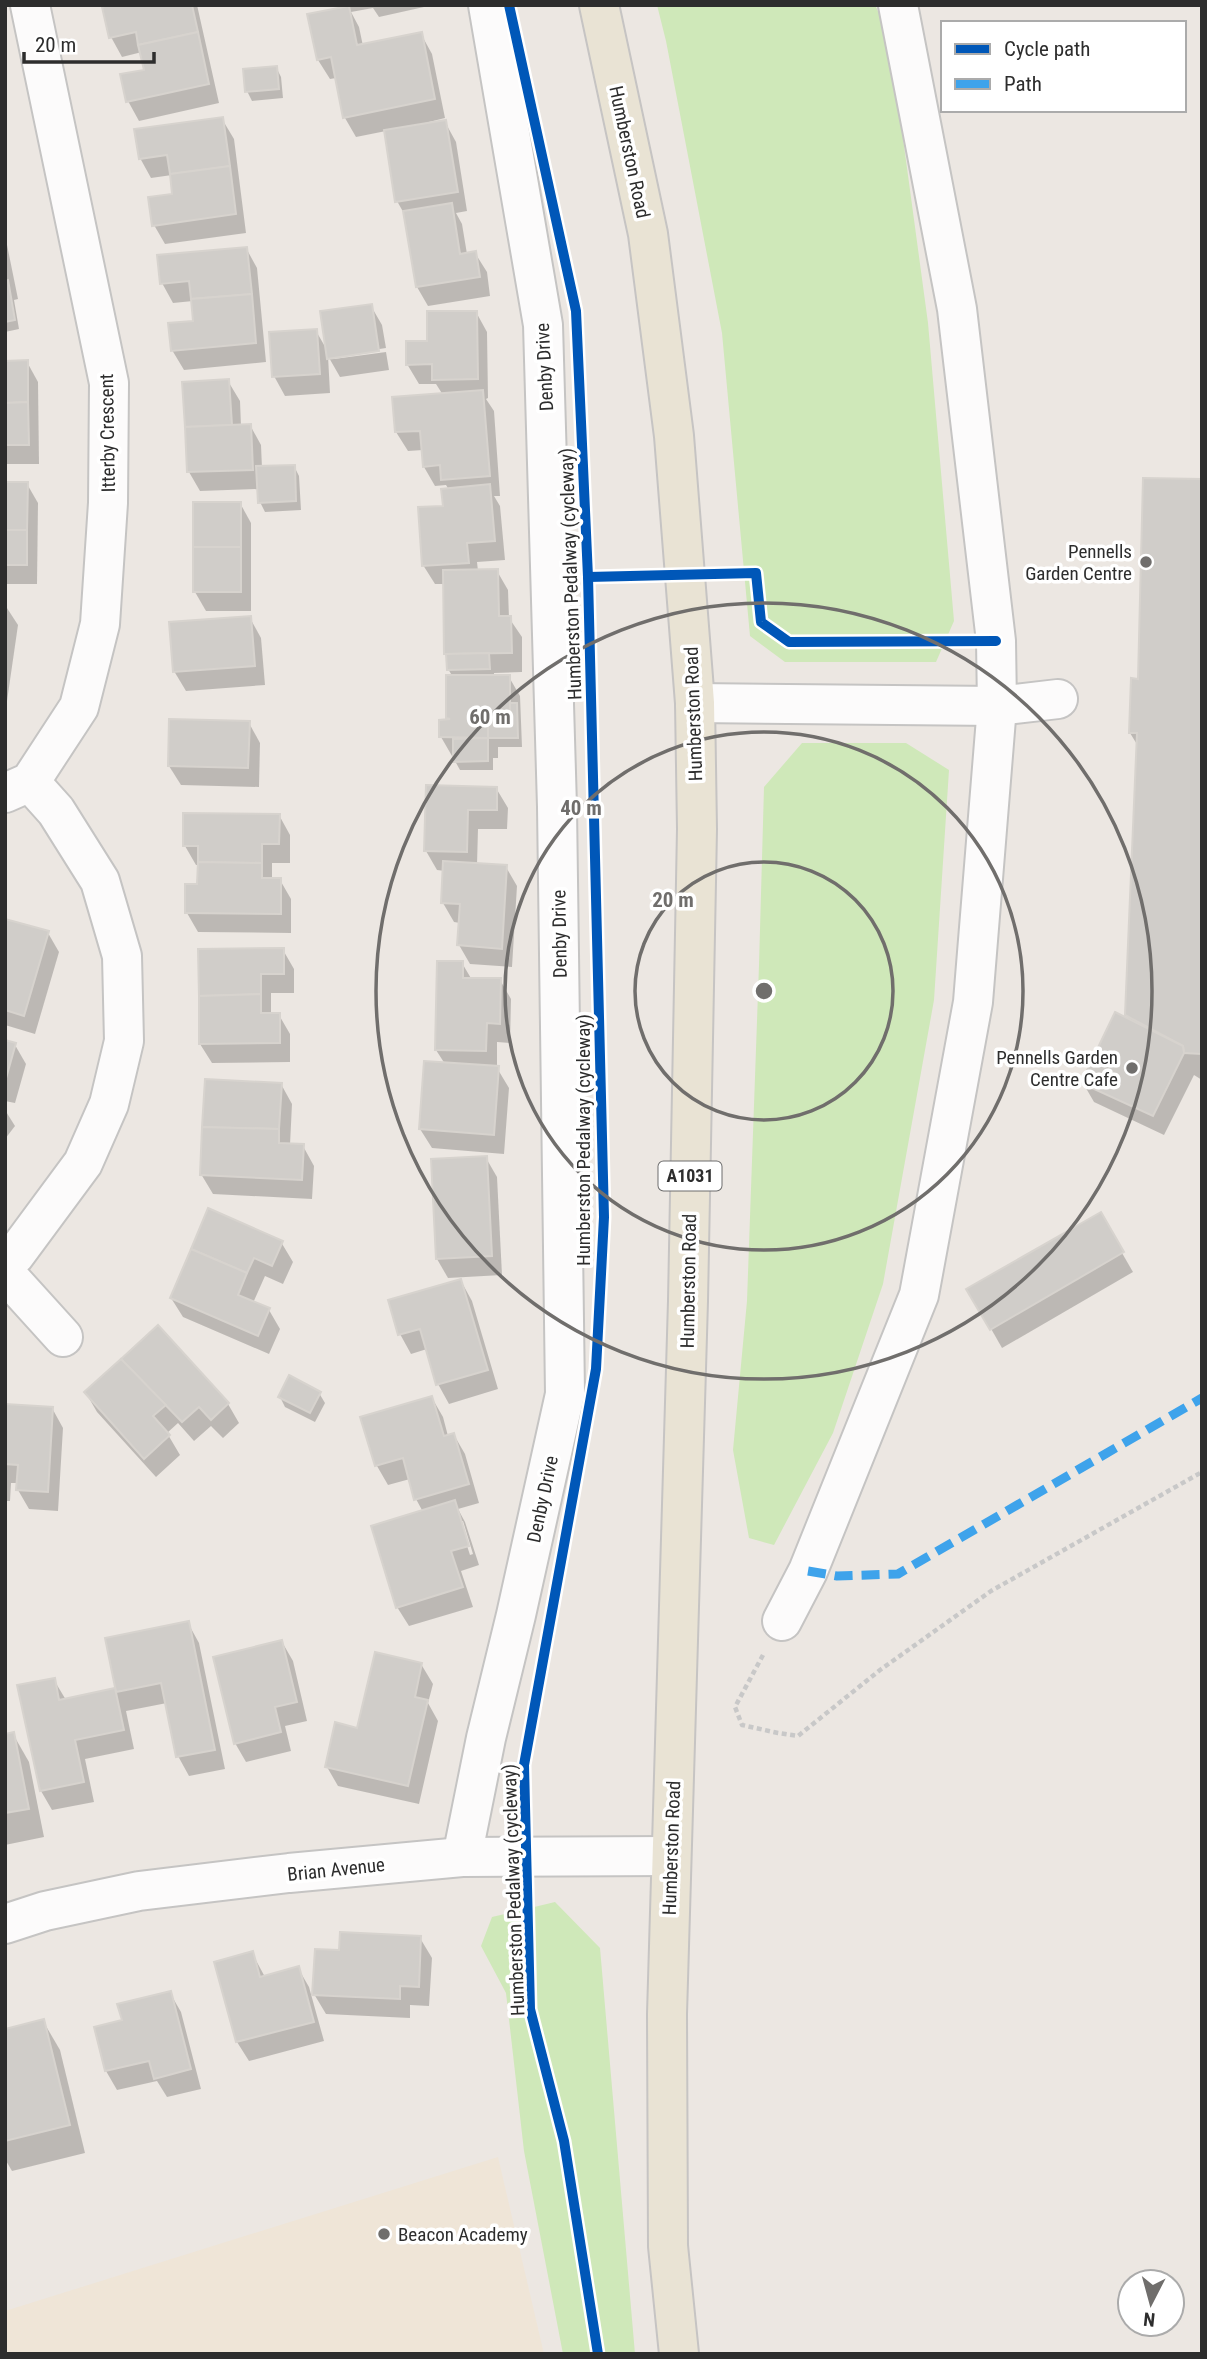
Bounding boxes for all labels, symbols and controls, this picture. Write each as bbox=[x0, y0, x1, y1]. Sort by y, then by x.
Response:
scale bar bbox=[24, 21, 154, 65]
legend bbox=[941, 21, 1186, 112]
text: 20 m bbox=[35, 33, 76, 57]
text: Cycle path bbox=[1004, 37, 1090, 61]
text: Path bbox=[1004, 72, 1042, 96]
street label: Humberston Road bbox=[604, 84, 655, 220]
street label: Denby Drive bbox=[531, 322, 558, 412]
street label: Itterby Crescent bbox=[95, 373, 120, 493]
street label: Humberston Pedalway (cycleway) bbox=[555, 448, 586, 700]
place label: Pennells Garden Centre bbox=[1025, 540, 1132, 585]
marker: Pennells Garden Centre bbox=[1138, 554, 1154, 570]
street label: Humberston Road bbox=[680, 646, 707, 782]
text: 60 m bbox=[469, 705, 511, 729]
text: 40 m bbox=[560, 796, 602, 820]
text: 20 m bbox=[652, 888, 694, 912]
street label: Denby Drive bbox=[547, 890, 572, 978]
centre of rings bbox=[752, 979, 776, 1003]
street label: Humberston Pedalway (cycleway) bbox=[572, 1014, 595, 1266]
place label: Pennells Garden Centre Cafe bbox=[996, 1046, 1118, 1091]
marker: Pennells Garden Centre Cafe bbox=[1124, 1060, 1140, 1076]
road number: A1031 bbox=[658, 1162, 722, 1190]
street label: Humberston Road bbox=[676, 1213, 701, 1349]
street label: Denby Drive bbox=[522, 1453, 563, 1545]
street label: Humberston Pedalway (cycleway) bbox=[498, 1764, 529, 2016]
street label: Humberston Road bbox=[658, 1780, 685, 1916]
street label: Brian Avenue bbox=[286, 1853, 386, 1886]
place label: Beacon Academy bbox=[398, 2223, 528, 2246]
marker: Beacon Academy bbox=[376, 2226, 392, 2242]
north arrow bbox=[1116, 2268, 1186, 2338]
text: N bbox=[1142, 2307, 1156, 2331]

